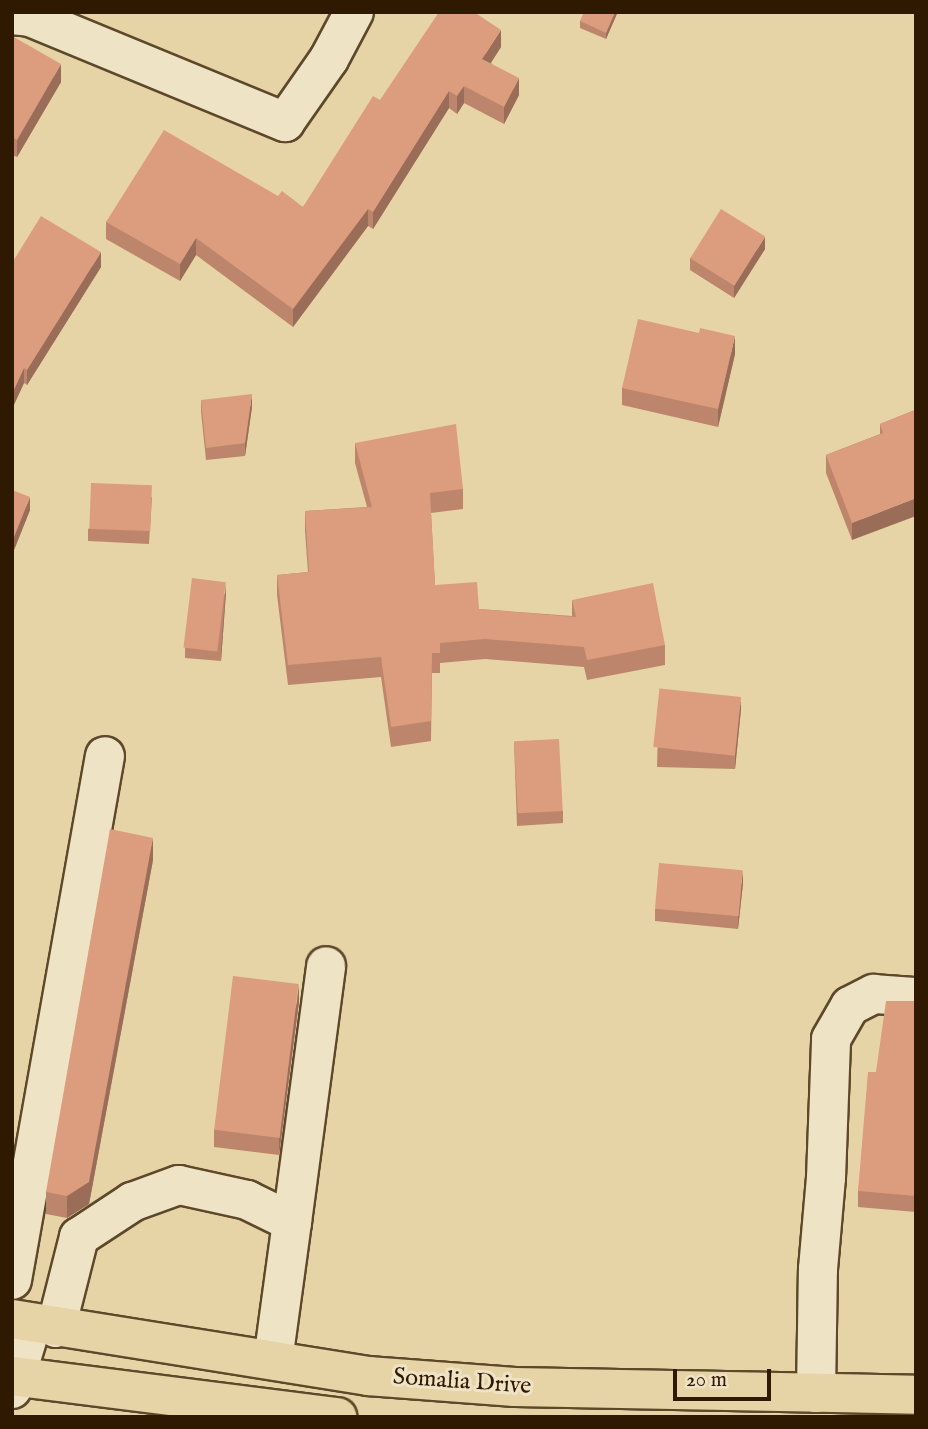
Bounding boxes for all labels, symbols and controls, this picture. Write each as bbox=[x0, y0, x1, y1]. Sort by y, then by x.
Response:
scale bar bbox=[676, 1356, 774, 1400]
street label: Somalia Drive bbox=[392, 1363, 532, 1401]
text: 20 m bbox=[686, 1367, 727, 1394]

